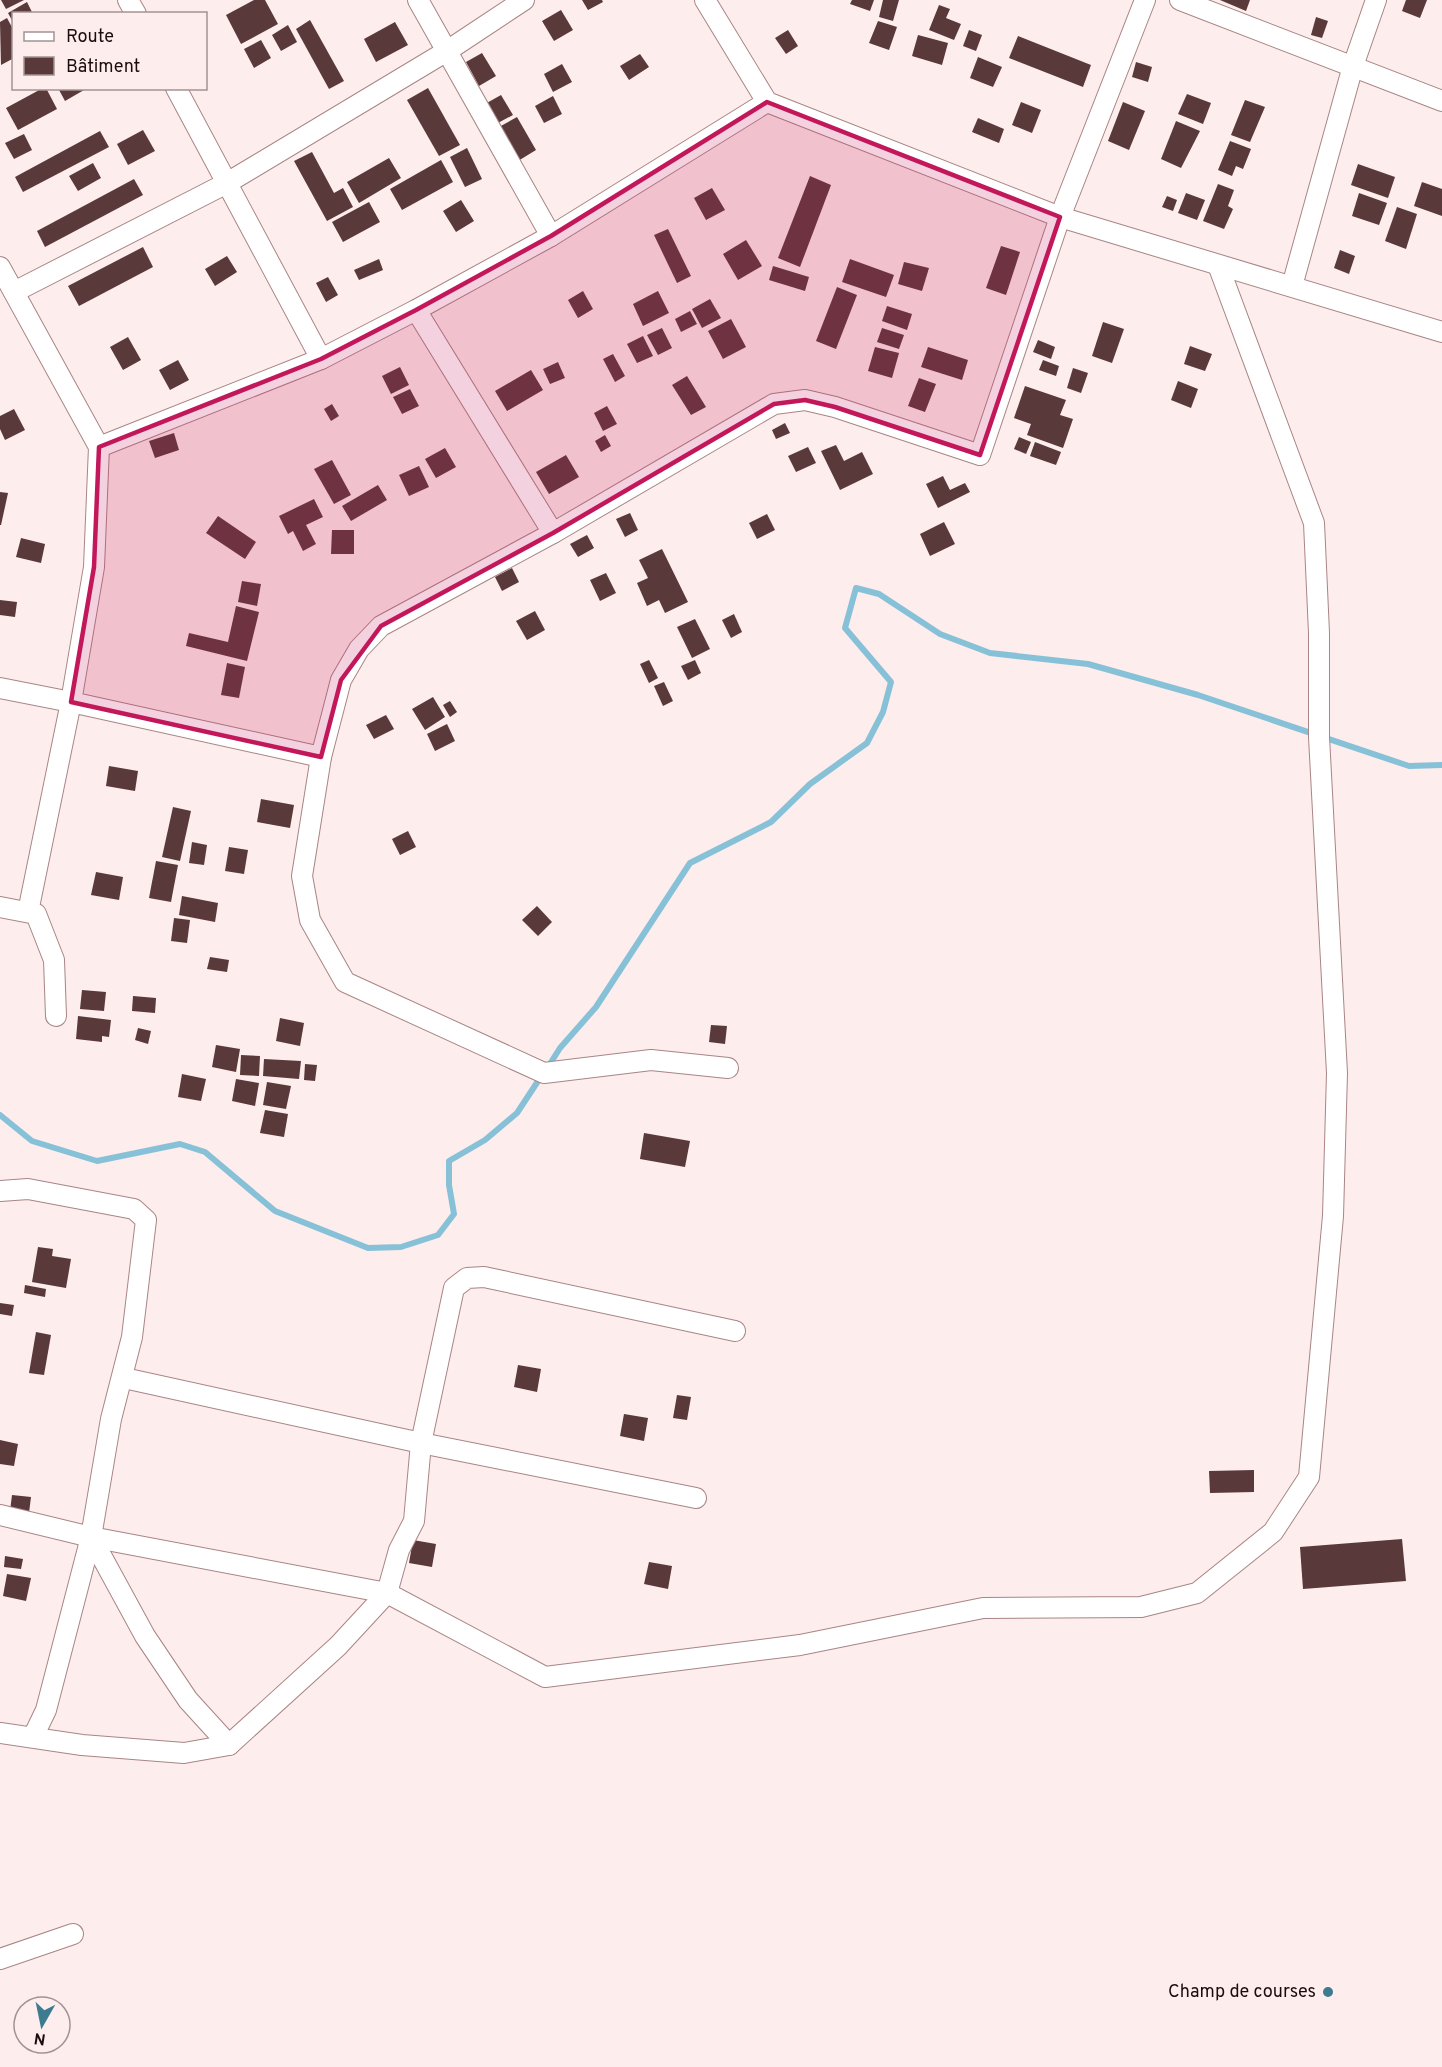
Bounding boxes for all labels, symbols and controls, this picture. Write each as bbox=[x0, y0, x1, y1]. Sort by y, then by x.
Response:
legend bbox=[12, 12, 207, 90]
text: Route bbox=[66, 26, 114, 49]
text: Bâtiment bbox=[66, 56, 140, 79]
place label: Champ de courses bbox=[1168, 1981, 1316, 2004]
marker: Champ de courses bbox=[1321, 1985, 1335, 1999]
north arrow bbox=[12, 1995, 72, 2055]
text: N bbox=[33, 2027, 47, 2049]

